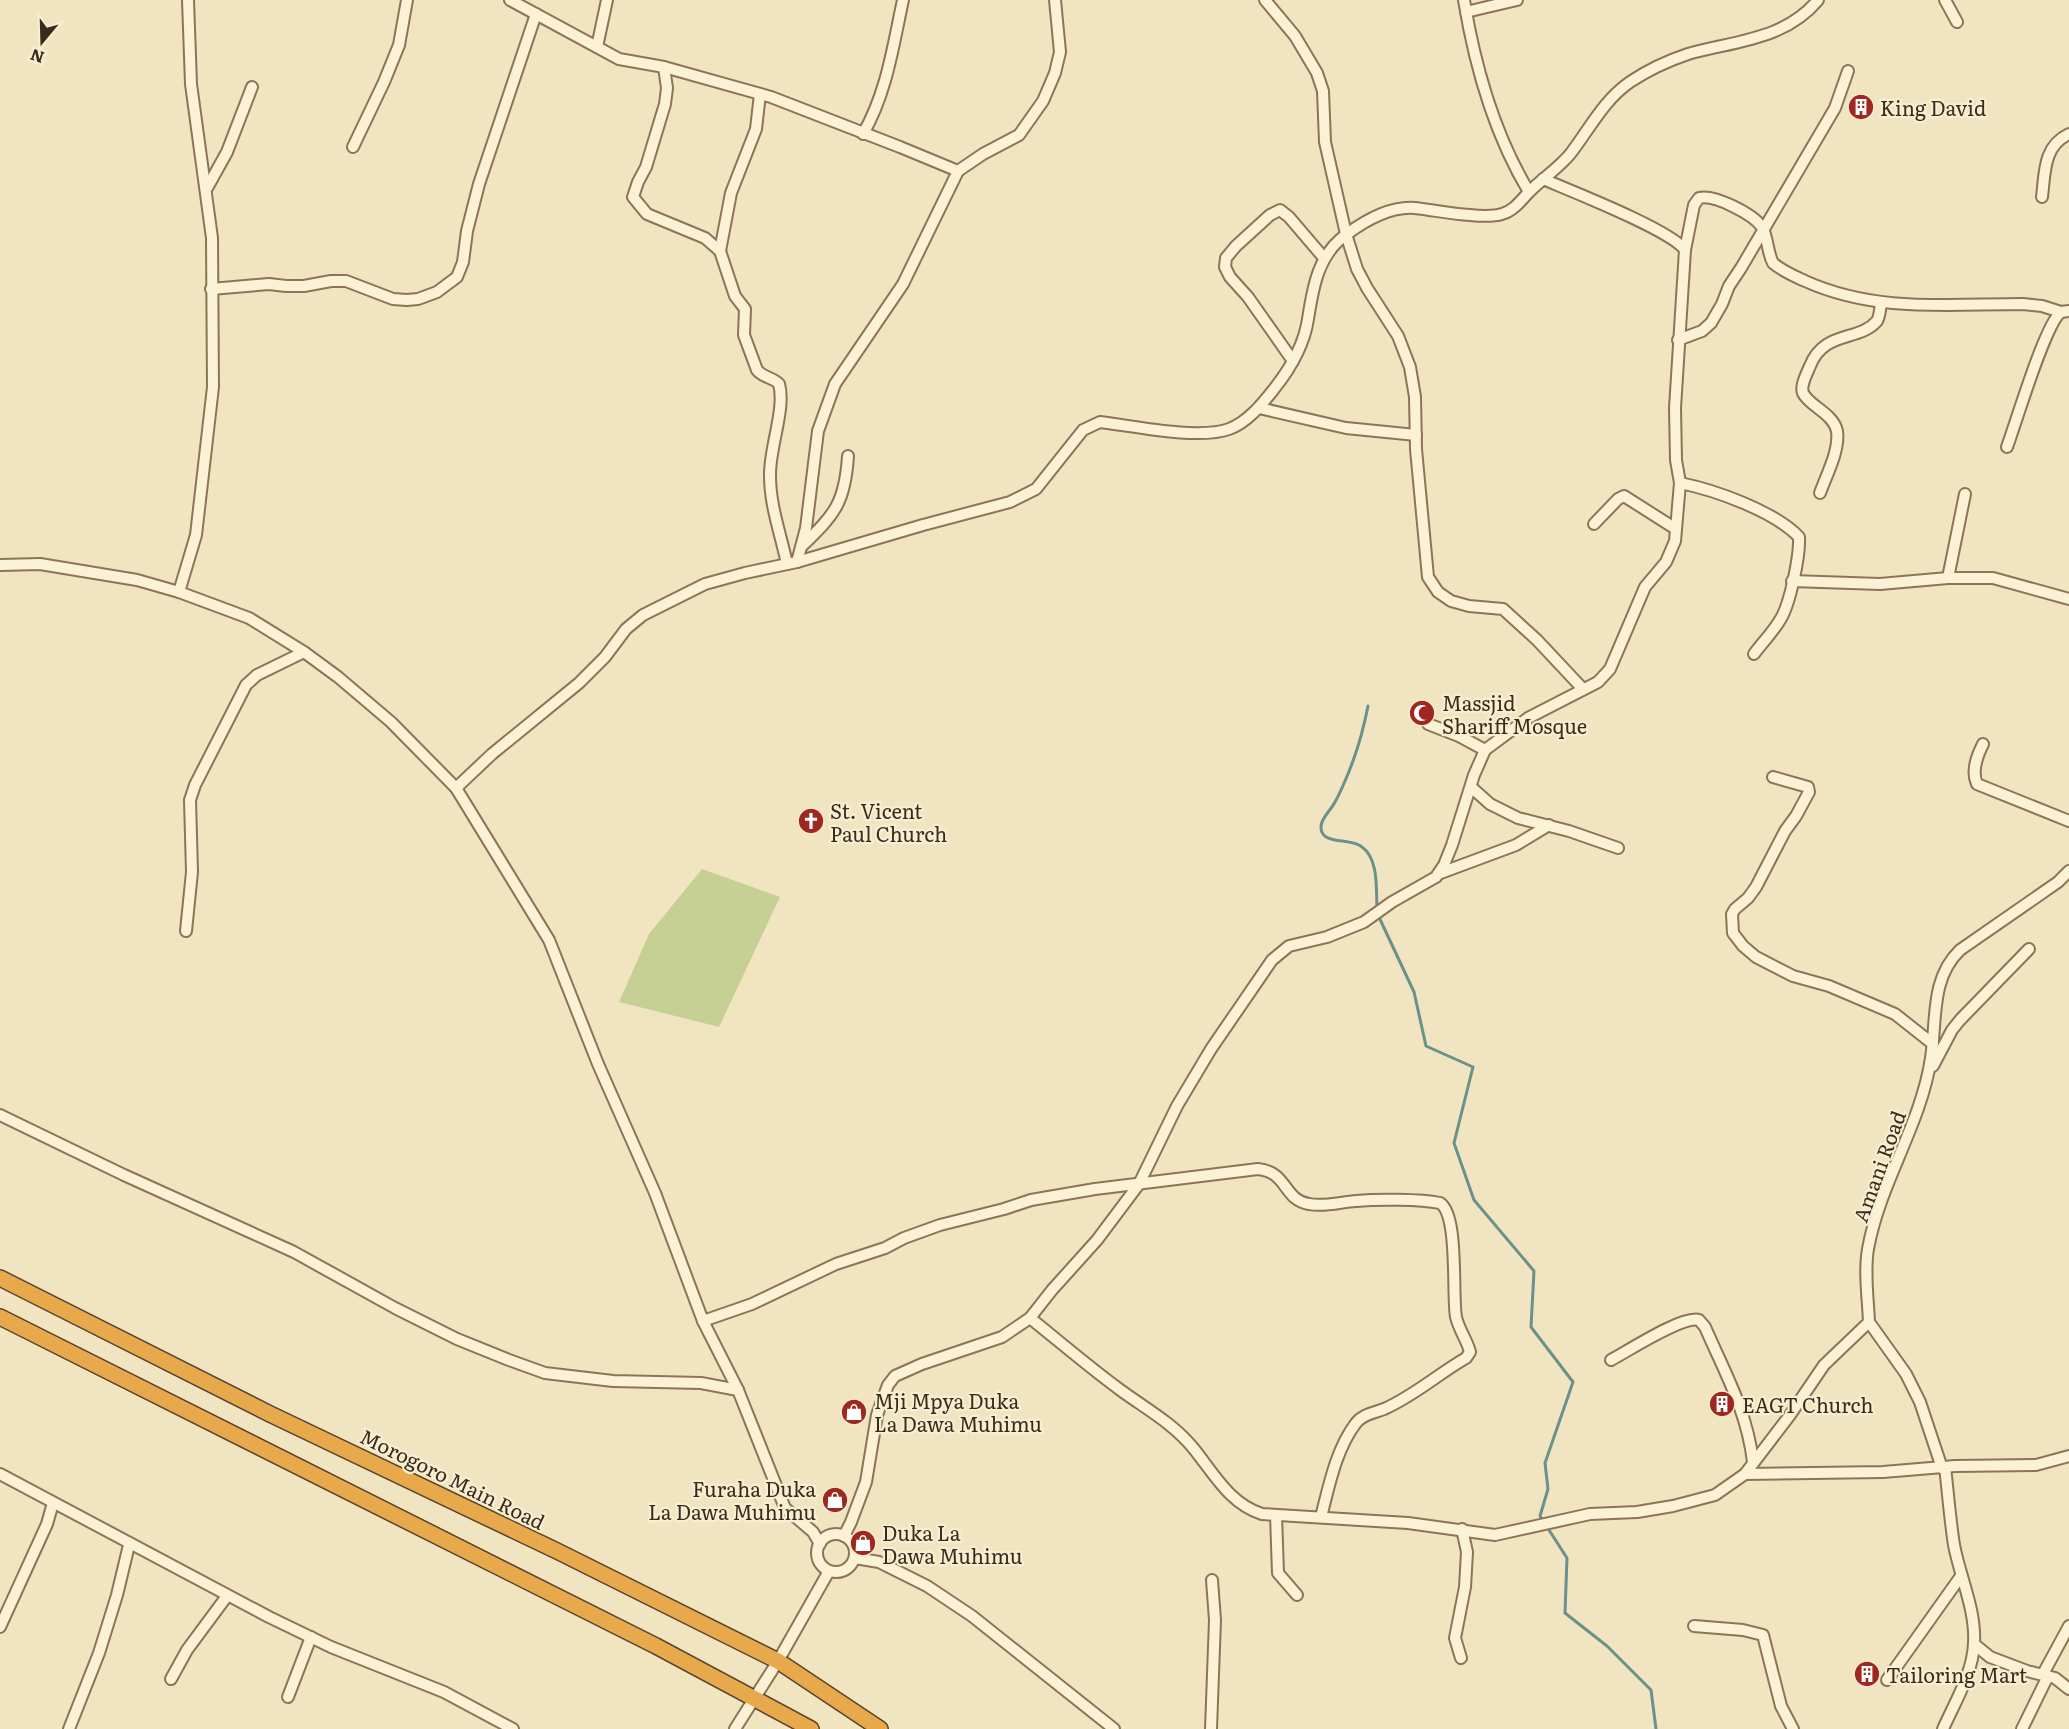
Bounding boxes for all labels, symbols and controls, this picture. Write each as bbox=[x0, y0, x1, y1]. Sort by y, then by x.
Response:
north arrow bbox=[12, 12, 72, 72]
text: N bbox=[27, 44, 47, 71]
building icon: King David bbox=[1846, 92, 1876, 122]
place label: King David bbox=[1880, 92, 1986, 122]
place label: Massjid Shariff Mosque bbox=[1442, 687, 1587, 740]
mosque icon: Massjid Shariff Mosque bbox=[1407, 698, 1437, 728]
place label: St. Vicent Paul Church bbox=[830, 795, 947, 848]
church icon: St. Vicent Paul Church bbox=[796, 806, 826, 836]
street label: Amani Road bbox=[1844, 1106, 1912, 1226]
place label: Mji Mpya Duka La Dawa Muhimu bbox=[874, 1385, 1042, 1438]
building icon: EAGT Church bbox=[1707, 1389, 1737, 1419]
place label: EAGT Church bbox=[1742, 1389, 1874, 1419]
shop icon: Mji Mpya Duka La Dawa Muhimu bbox=[839, 1397, 869, 1427]
street label: Morogoro Main Road bbox=[356, 1420, 550, 1536]
place label: Furaha Duka La Dawa Muhimu bbox=[648, 1473, 816, 1526]
shop icon: Furaha Duka La Dawa Muhimu bbox=[820, 1485, 850, 1515]
place label: Duka La Dawa Muhimu bbox=[882, 1517, 1023, 1570]
shop icon: Duka La Dawa Muhimu bbox=[848, 1528, 878, 1558]
building icon: Tailoring Mart bbox=[1852, 1659, 1882, 1689]
place label: Tailoring Mart bbox=[1886, 1659, 2027, 1689]

